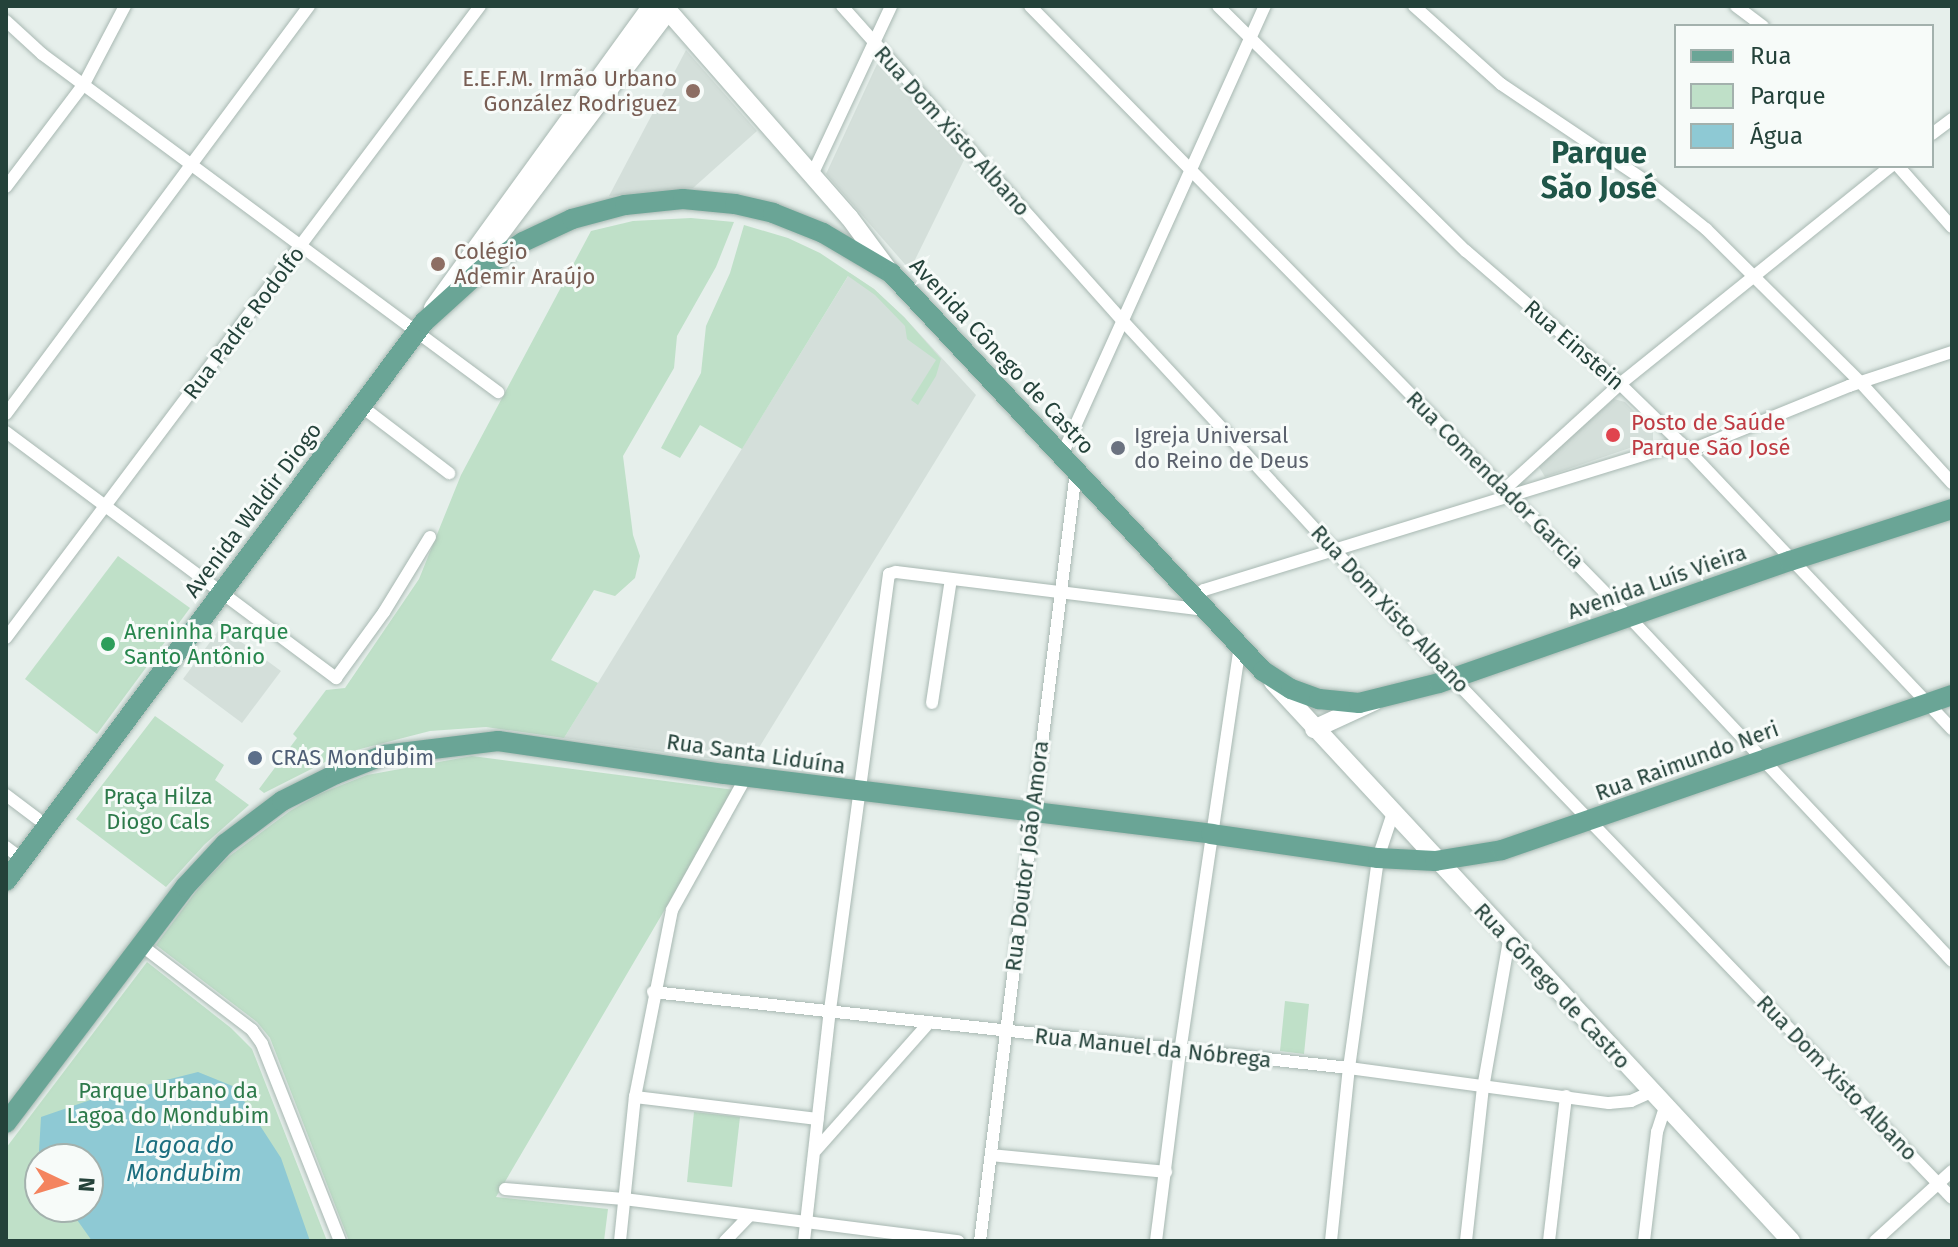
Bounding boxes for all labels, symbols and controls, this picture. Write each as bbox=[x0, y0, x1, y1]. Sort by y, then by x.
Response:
legend bbox=[1674, 24, 1934, 168]
street label: Rua Dom Xisto Albano bbox=[869, 40, 1035, 222]
text: Rua bbox=[1750, 42, 1792, 70]
place label: E.E.F.M. Irmão Urbano González Rodriguez bbox=[462, 65, 677, 116]
marker: E.E.F.M. Irmão Urbano González Rodriguez bbox=[684, 82, 702, 100]
text: Parque bbox=[1750, 82, 1826, 110]
text: Água bbox=[1750, 122, 1803, 150]
district label: Parque Săo José bbox=[1541, 135, 1657, 206]
place label: Colégio Ademir Araújo bbox=[454, 238, 595, 290]
street label: Rua Padre Rodolfo bbox=[178, 241, 310, 405]
street label: Avenida Cônego de Castro bbox=[904, 252, 1100, 460]
marker: Colégio Ademir Araújo bbox=[429, 255, 447, 273]
street label: Rua Einstein bbox=[1519, 294, 1629, 396]
street label: Rua Comendador Garcia bbox=[1401, 386, 1589, 574]
place label: Posto de Saúde Parque São José bbox=[1631, 409, 1791, 460]
street label: Avenida Waldir Diogo bbox=[179, 417, 327, 603]
place label: Igreja Universal do Reino de Deus bbox=[1134, 422, 1309, 474]
marker: Posto de Saúde Parque São José bbox=[1602, 424, 1624, 446]
marker: Igreja Universal do Reino de Deus bbox=[1109, 439, 1127, 457]
street label: Rua Dom Xisto Albano bbox=[1305, 520, 1475, 698]
street label: Avenida Luís Vieira bbox=[1564, 539, 1750, 625]
place label: Areninha Parque Santo Antônio bbox=[124, 618, 288, 670]
marker: Areninha Parque Santo Antônio bbox=[99, 635, 117, 653]
street label: Rua Raimundo Neri bbox=[1592, 716, 1782, 806]
street label: Rua Santa Liduína bbox=[665, 728, 847, 780]
street label: Rua Doutor João Amora bbox=[1000, 739, 1054, 973]
place label: CRAS Mondubim bbox=[271, 745, 434, 771]
marker: CRAS Mondubim bbox=[246, 749, 264, 767]
park label: Praça Hilza Diogo Cals bbox=[103, 783, 213, 834]
street label: Rua Cônego de Castro bbox=[1468, 898, 1636, 1074]
street label: Rua Dom Xisto Albano bbox=[1751, 990, 1923, 1166]
street label: Rua Manuel da Nóbrega bbox=[1033, 1022, 1273, 1074]
park label: Parque Urbano da Lagoa do Mondubim bbox=[67, 1077, 269, 1128]
water label: Lagoa do Mondubim bbox=[126, 1132, 242, 1188]
north arrow bbox=[24, 1143, 104, 1223]
text: N bbox=[72, 1176, 100, 1193]

